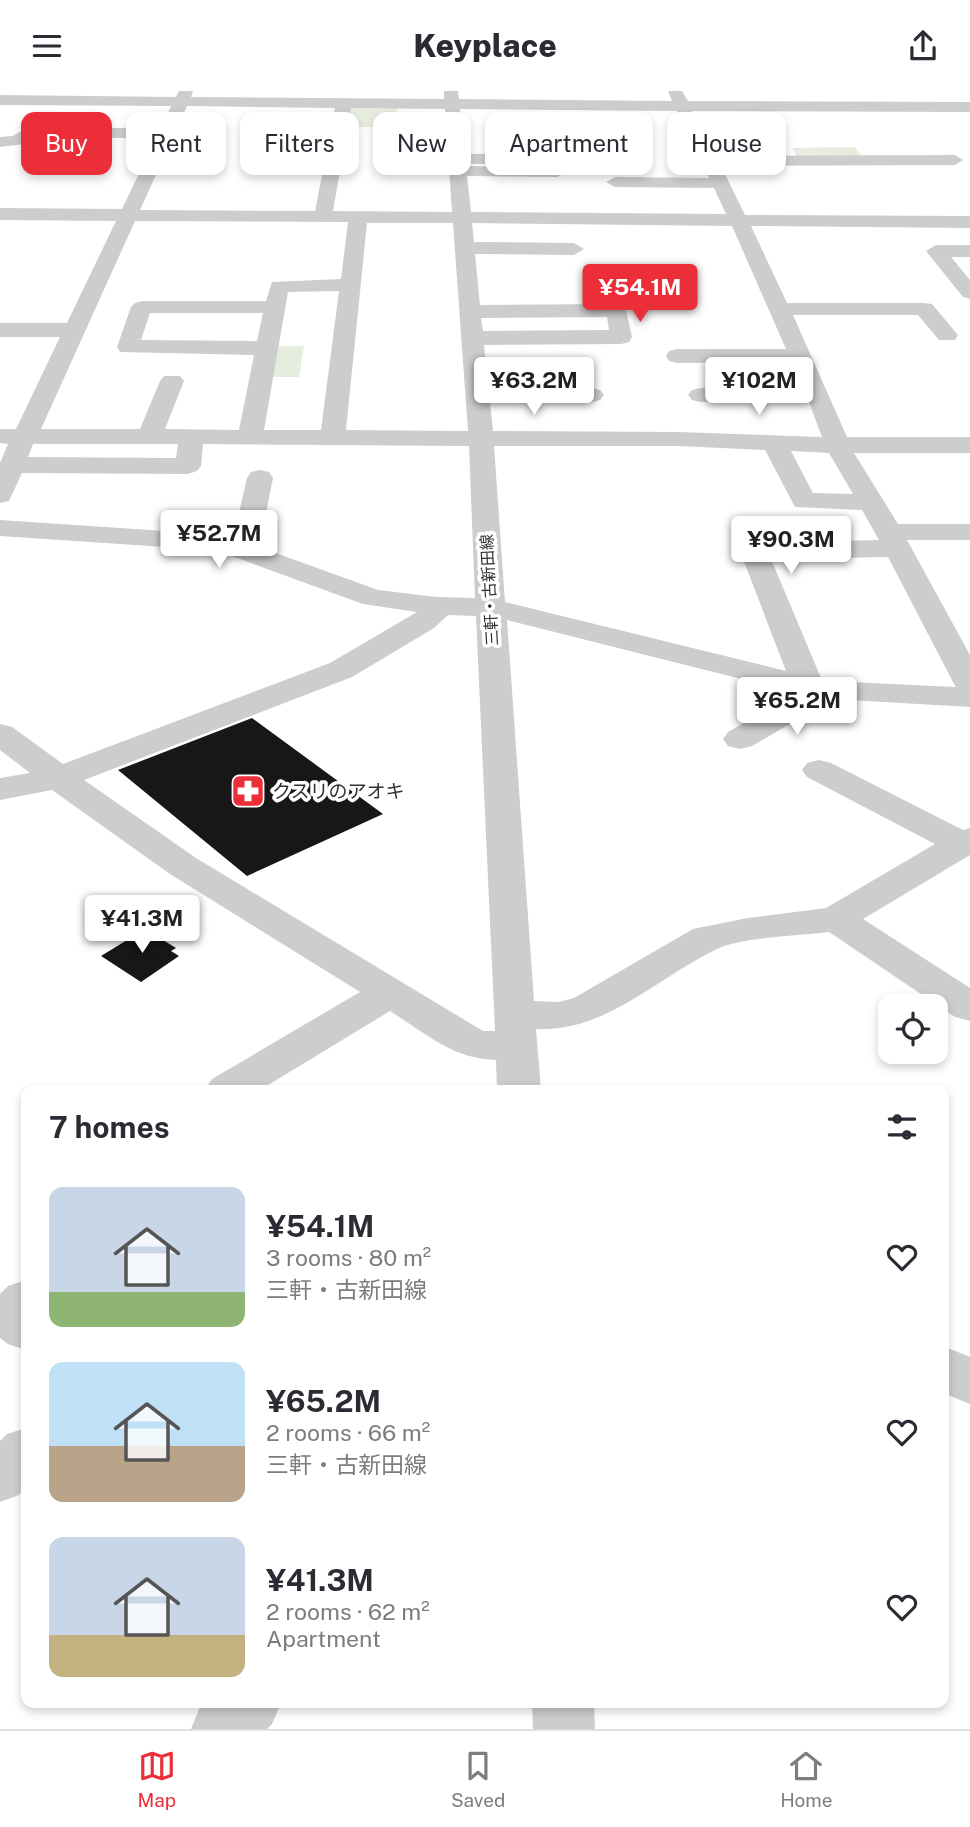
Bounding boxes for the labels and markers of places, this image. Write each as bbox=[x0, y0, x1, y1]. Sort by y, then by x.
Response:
pin: ¥54.1M bbox=[583, 265, 697, 324]
pin: ¥63.2M bbox=[477, 357, 591, 417]
pin: ¥102M bbox=[710, 357, 808, 417]
pin: ¥52.7M bbox=[162, 511, 276, 570]
pin: ¥90.3M bbox=[734, 517, 848, 576]
pin: ¥65.2M bbox=[740, 677, 854, 737]
pharmacy icon: クスリのアオキ bbox=[229, 772, 267, 810]
place label: クスリのアオキ bbox=[272, 780, 404, 802]
pin: ¥41.3M bbox=[85, 895, 199, 955]

